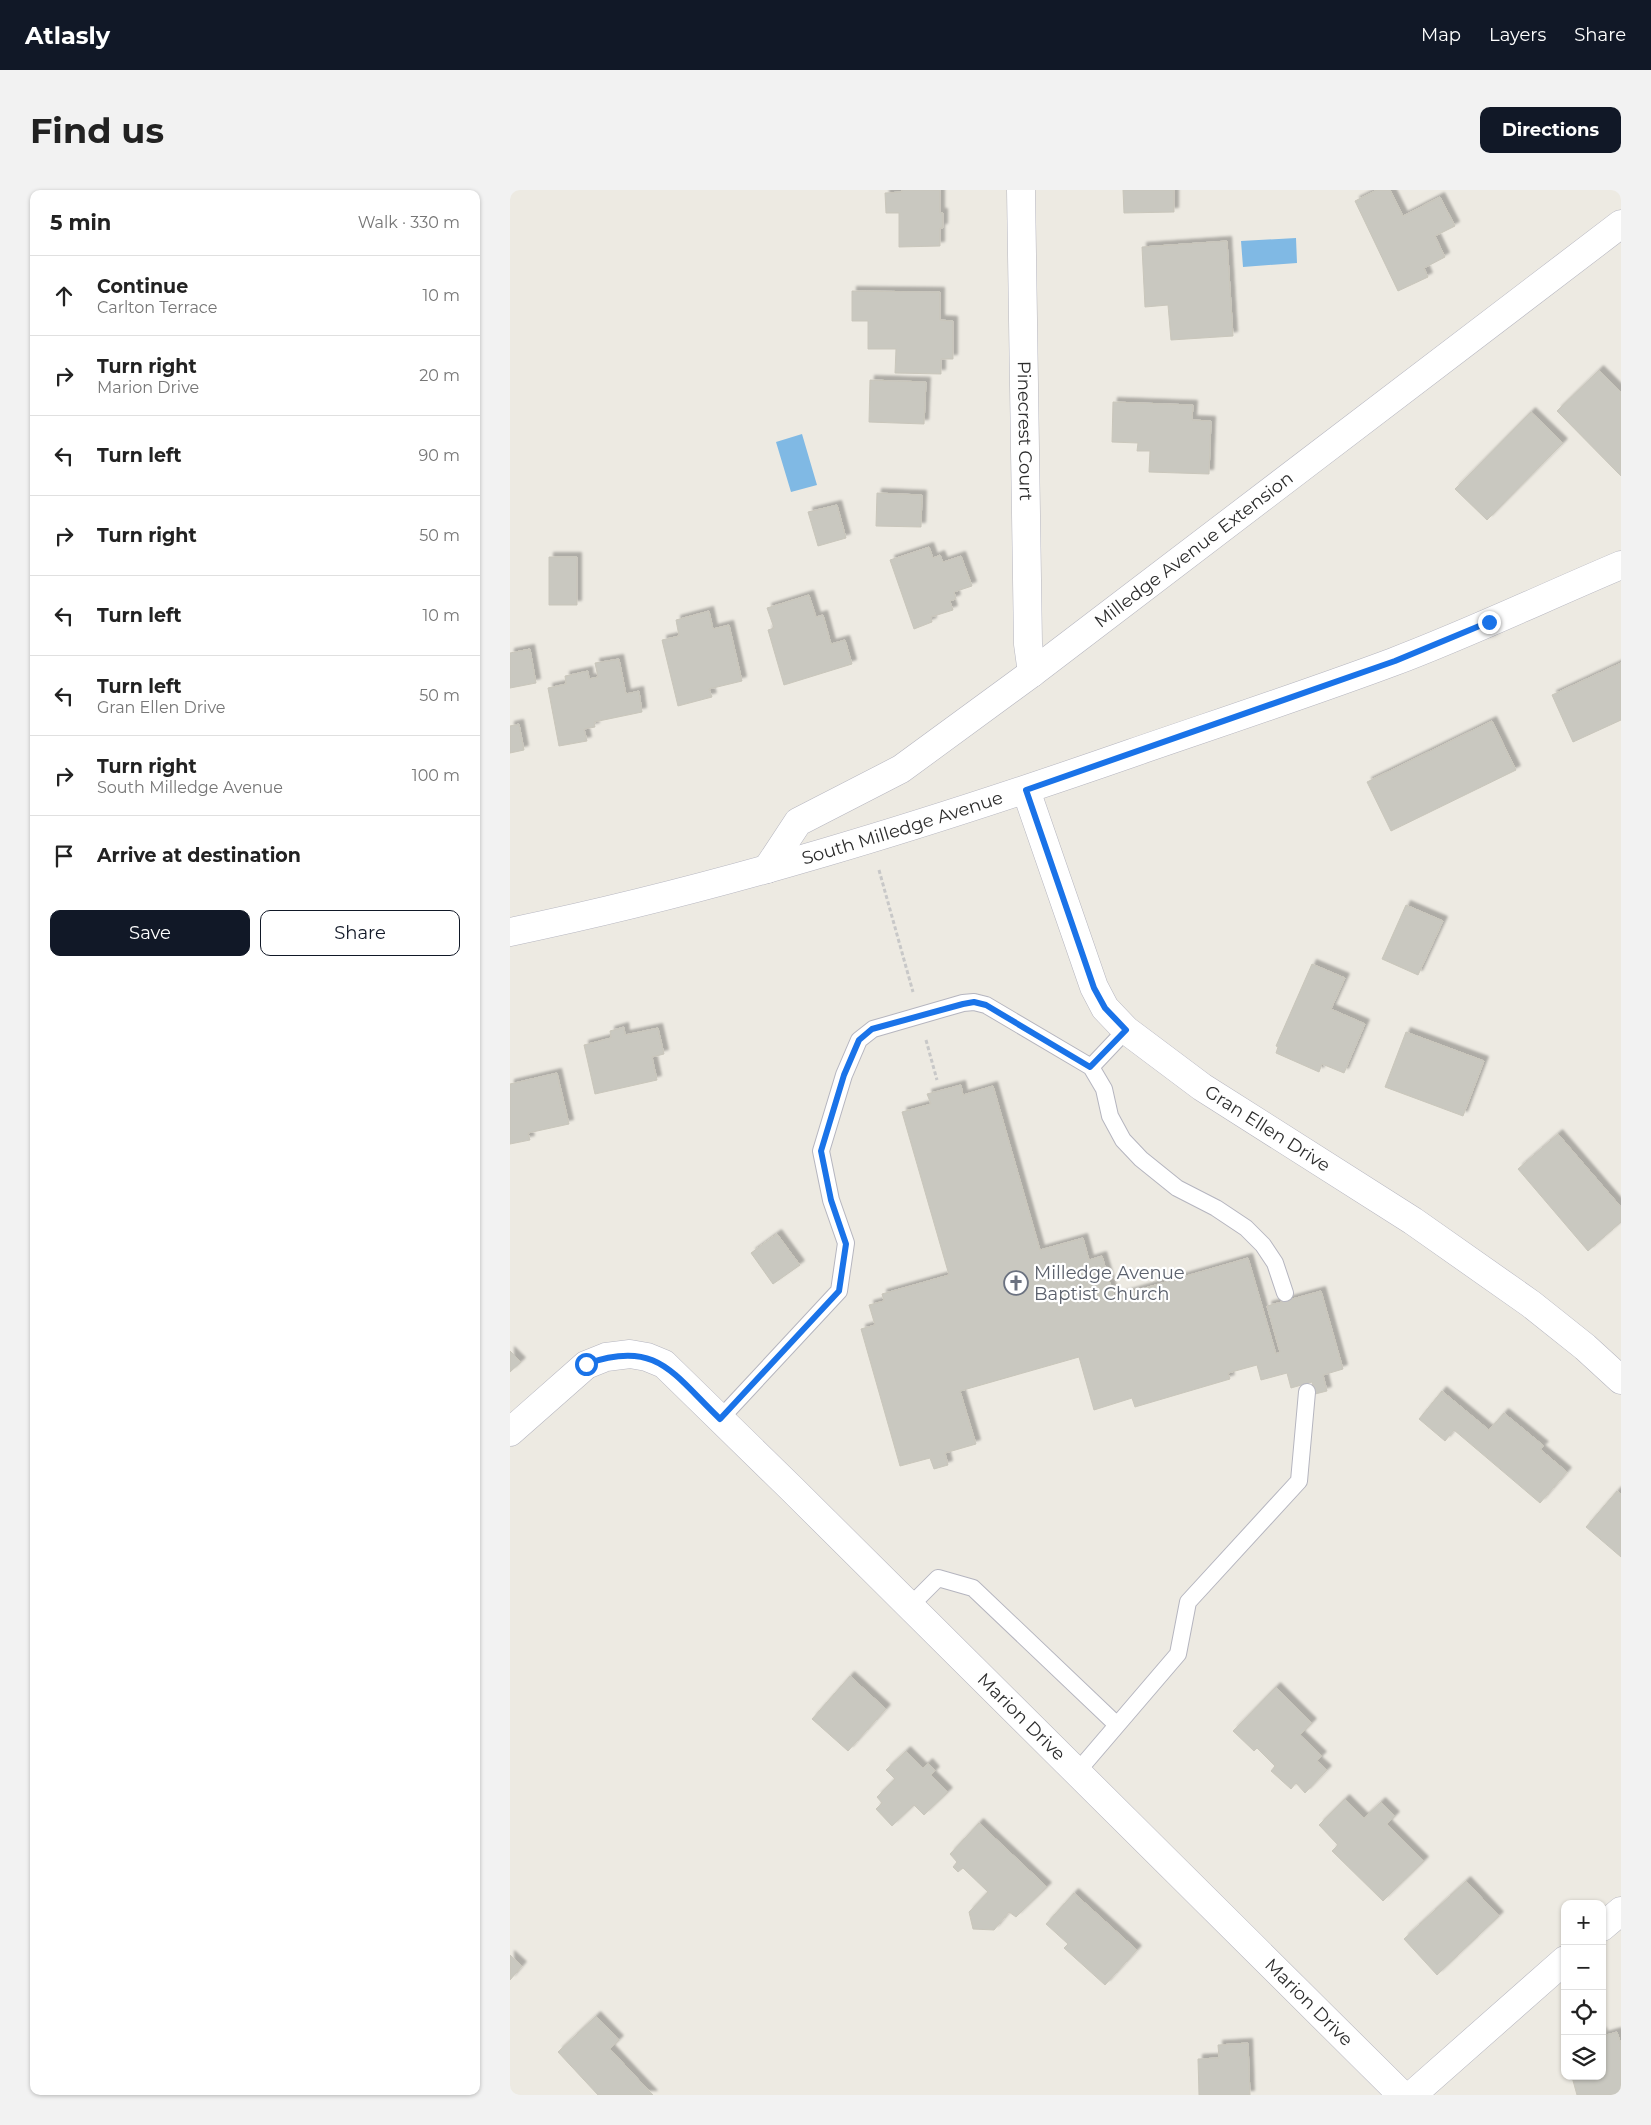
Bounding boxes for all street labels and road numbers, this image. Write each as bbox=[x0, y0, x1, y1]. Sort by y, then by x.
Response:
street label: Pinecrest Court bbox=[1013, 361, 1037, 501]
street label: Milledge Avenue Extension bbox=[1090, 467, 1297, 632]
street label: South Milledge Avenue bbox=[799, 786, 1006, 870]
street label: Gran Ellen Drive bbox=[1200, 1080, 1334, 1177]
street label: Marion Drive bbox=[973, 1669, 1070, 1765]
street label: Marion Drive bbox=[1260, 1954, 1357, 2051]

